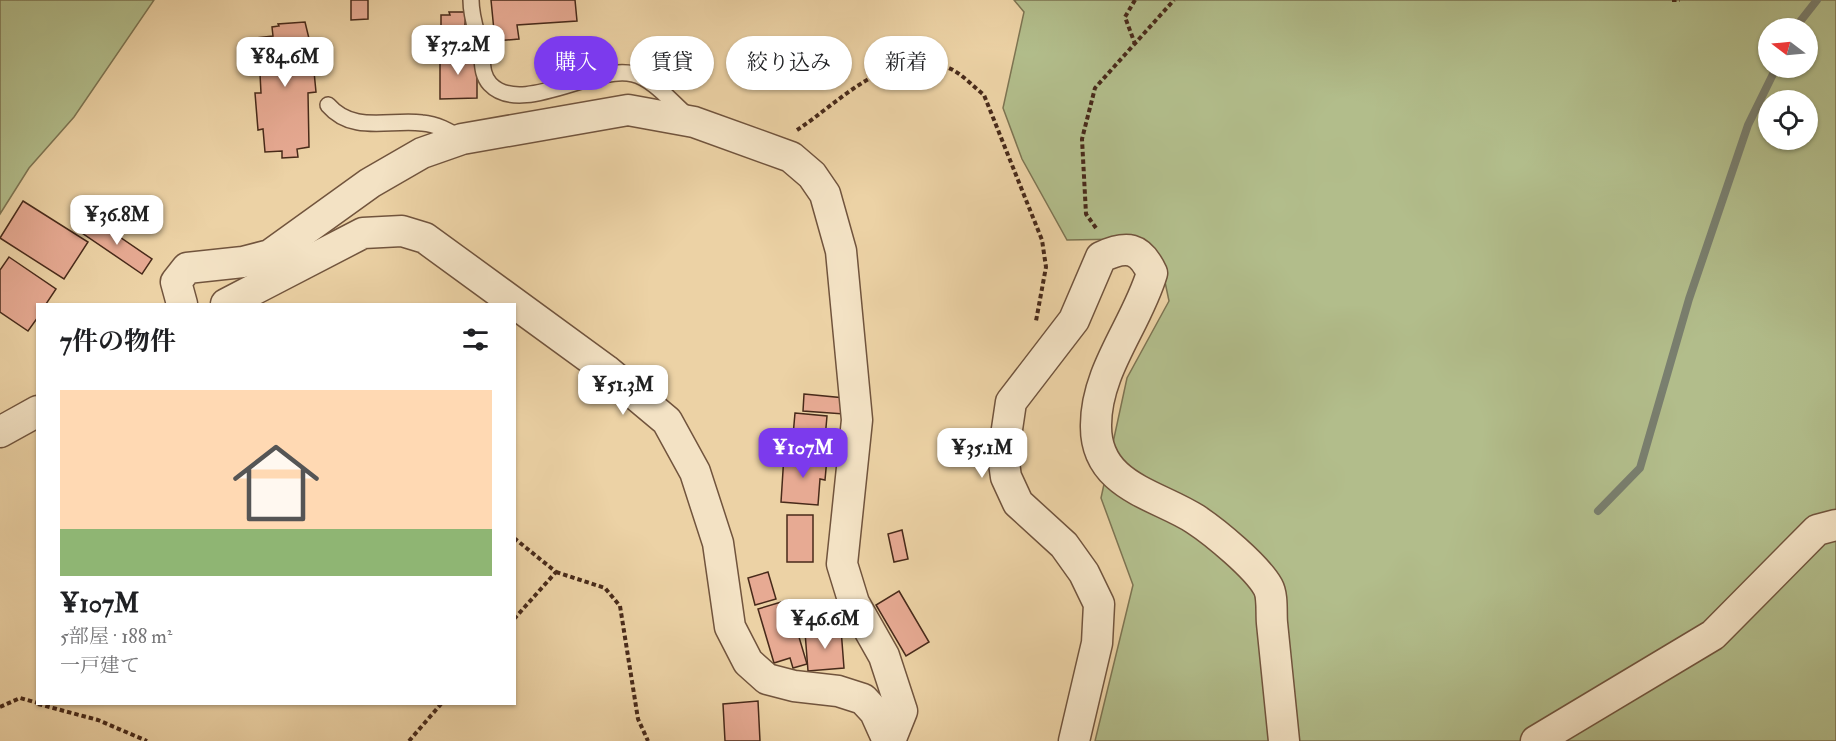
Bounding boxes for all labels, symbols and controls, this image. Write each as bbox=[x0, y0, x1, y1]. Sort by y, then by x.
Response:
north arrow bbox=[1758, 18, 1818, 78]
map controls bbox=[1758, 18, 1818, 150]
pin: ¥37.2M bbox=[409, 25, 507, 76]
text: ¥37.2M bbox=[426, 32, 490, 57]
chip: 購入 bbox=[534, 36, 618, 90]
chip: 賃貸 bbox=[630, 36, 714, 90]
chip: 絞り込み bbox=[726, 36, 852, 90]
chip: 新着 bbox=[864, 36, 948, 90]
pin: ¥84.6M bbox=[236, 37, 334, 88]
text: ¥84.6M bbox=[251, 44, 319, 69]
button: locate bbox=[1758, 90, 1818, 150]
pin: ¥36.8M bbox=[68, 195, 166, 246]
text: ¥36.8M bbox=[84, 202, 150, 227]
icon: filters bbox=[459, 323, 492, 356]
text: 7件の物件 bbox=[60, 326, 176, 358]
pin: ¥51.3M bbox=[574, 365, 672, 416]
text: ¥51.3M bbox=[592, 372, 654, 397]
pin: ¥107M bbox=[761, 428, 845, 479]
pin: ¥35.1M bbox=[933, 428, 1031, 479]
icon: home bbox=[222, 429, 330, 537]
text: ¥107M bbox=[773, 435, 833, 460]
text: ¥35.1M bbox=[951, 435, 1013, 460]
text: ¥107M bbox=[60, 588, 139, 620]
pin: ¥46.6M bbox=[776, 599, 874, 650]
text: ¥46.6M bbox=[790, 606, 860, 631]
text: 5部屋 · 188 m² bbox=[60, 624, 172, 649]
text: 一戸建て bbox=[60, 653, 140, 678]

